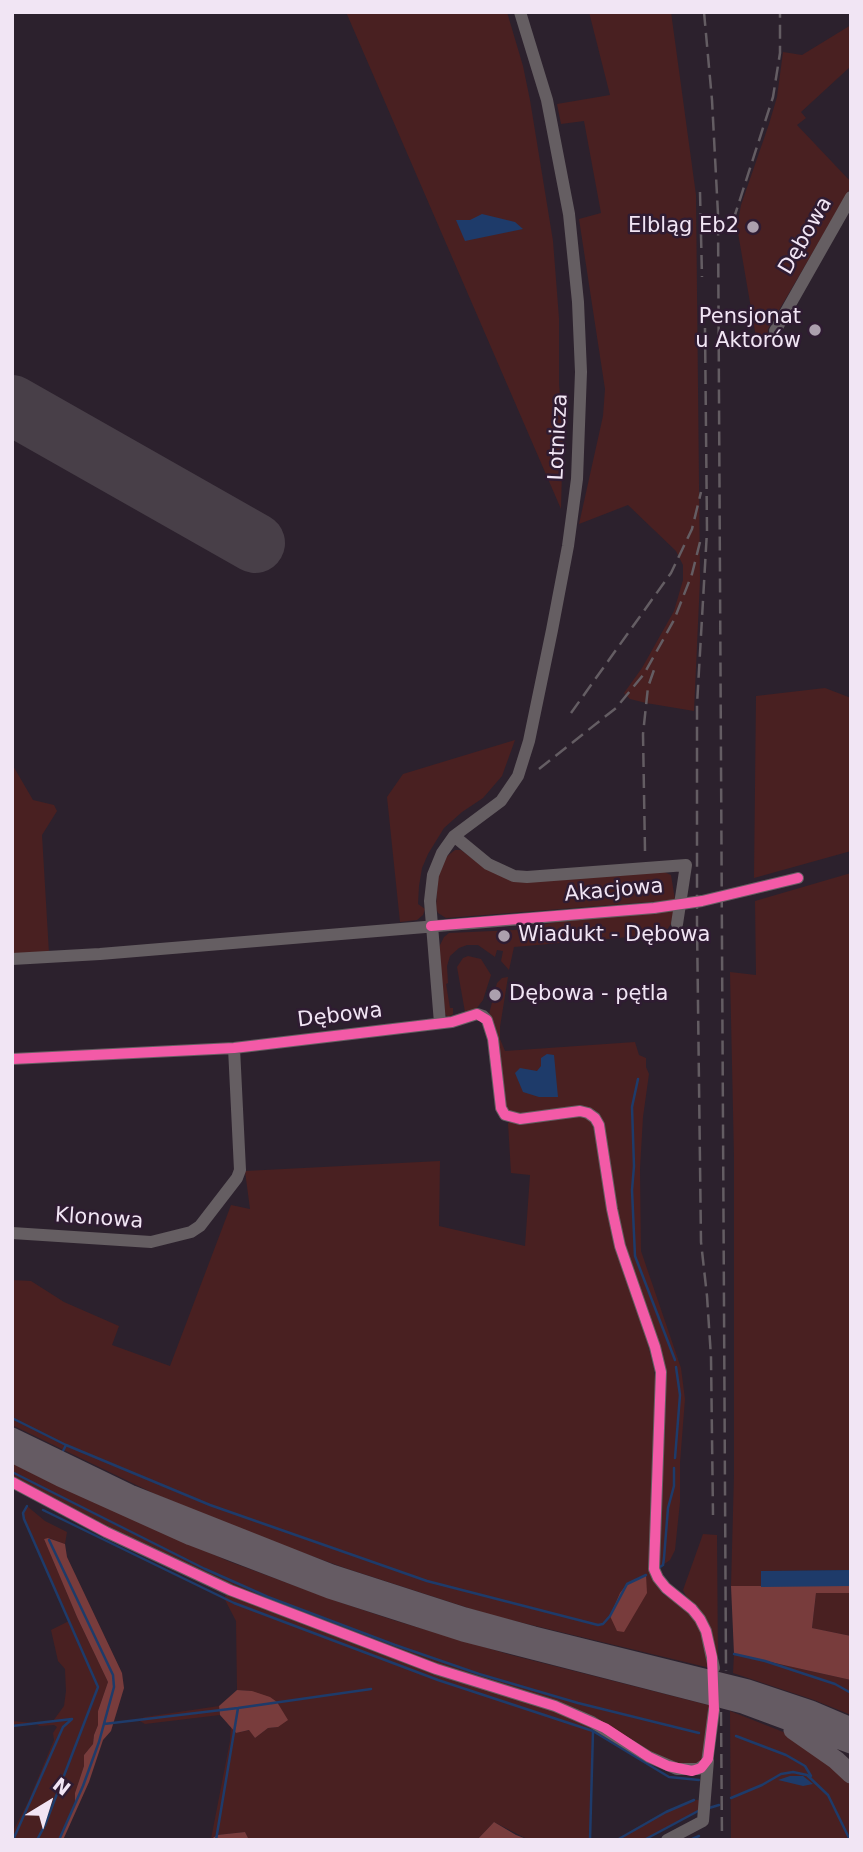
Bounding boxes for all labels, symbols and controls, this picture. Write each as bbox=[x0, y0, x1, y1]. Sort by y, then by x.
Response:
street label: Dębowa bbox=[774, 193, 838, 279]
place label: Elbląg Eb2 bbox=[628, 214, 739, 240]
marker: Elbląg Eb2 bbox=[745, 219, 761, 235]
place label: Pensjonat u Aktorów bbox=[695, 305, 801, 355]
marker: Pensjonat u Aktorów bbox=[807, 322, 823, 338]
street label: Lotnicza bbox=[544, 393, 574, 481]
street label: Akacjowa bbox=[563, 874, 665, 908]
place label: Wiadukt - Dębowa bbox=[518, 923, 710, 949]
marker: Wiadukt - Dębowa bbox=[496, 928, 512, 944]
place label: Dębowa - pętla bbox=[509, 982, 668, 1008]
marker: Dębowa - pętla bbox=[487, 987, 503, 1003]
street label: Dębowa bbox=[296, 998, 384, 1034]
street label: Klonowa bbox=[54, 1203, 144, 1235]
north arrow bbox=[14, 1768, 84, 1838]
text: N bbox=[49, 1773, 75, 1800]

